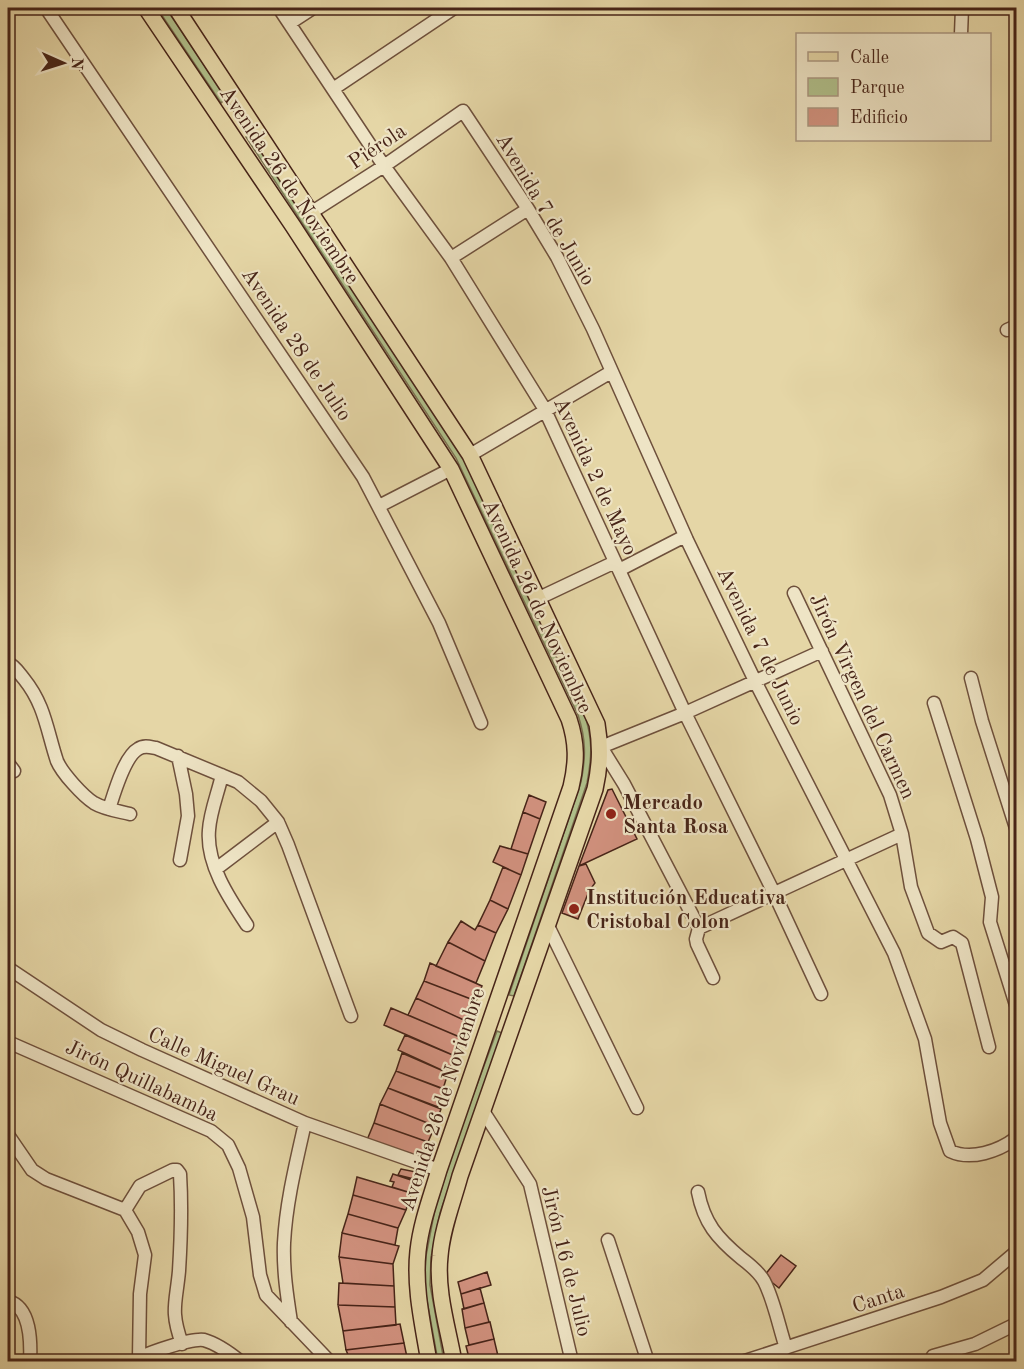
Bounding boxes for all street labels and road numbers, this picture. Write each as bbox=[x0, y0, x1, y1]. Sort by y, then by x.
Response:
street label: Avenida 26 de Noviembre bbox=[215, 83, 363, 288]
street label: Piérola bbox=[345, 120, 411, 174]
street label: Avenida 7 de Junio bbox=[491, 130, 598, 289]
street label: Avenida 28 de Julio bbox=[237, 264, 355, 425]
street label: Avenida 2 de Mayo bbox=[549, 395, 640, 559]
street label: Avenida 26 de Noviembre bbox=[478, 496, 595, 717]
street label: Avenida 7 de Junio bbox=[712, 564, 807, 729]
street label: Jirón Virgen del Carmen bbox=[805, 591, 918, 803]
street label: Avenida 26 de Noviembre bbox=[397, 985, 489, 1214]
street label: Calle Miguel Grau bbox=[144, 1024, 302, 1110]
street label: Jirón Quillabamba bbox=[62, 1037, 221, 1126]
street label: Jirón 16 de Julio bbox=[537, 1184, 594, 1339]
street label: Canta bbox=[850, 1281, 907, 1318]

